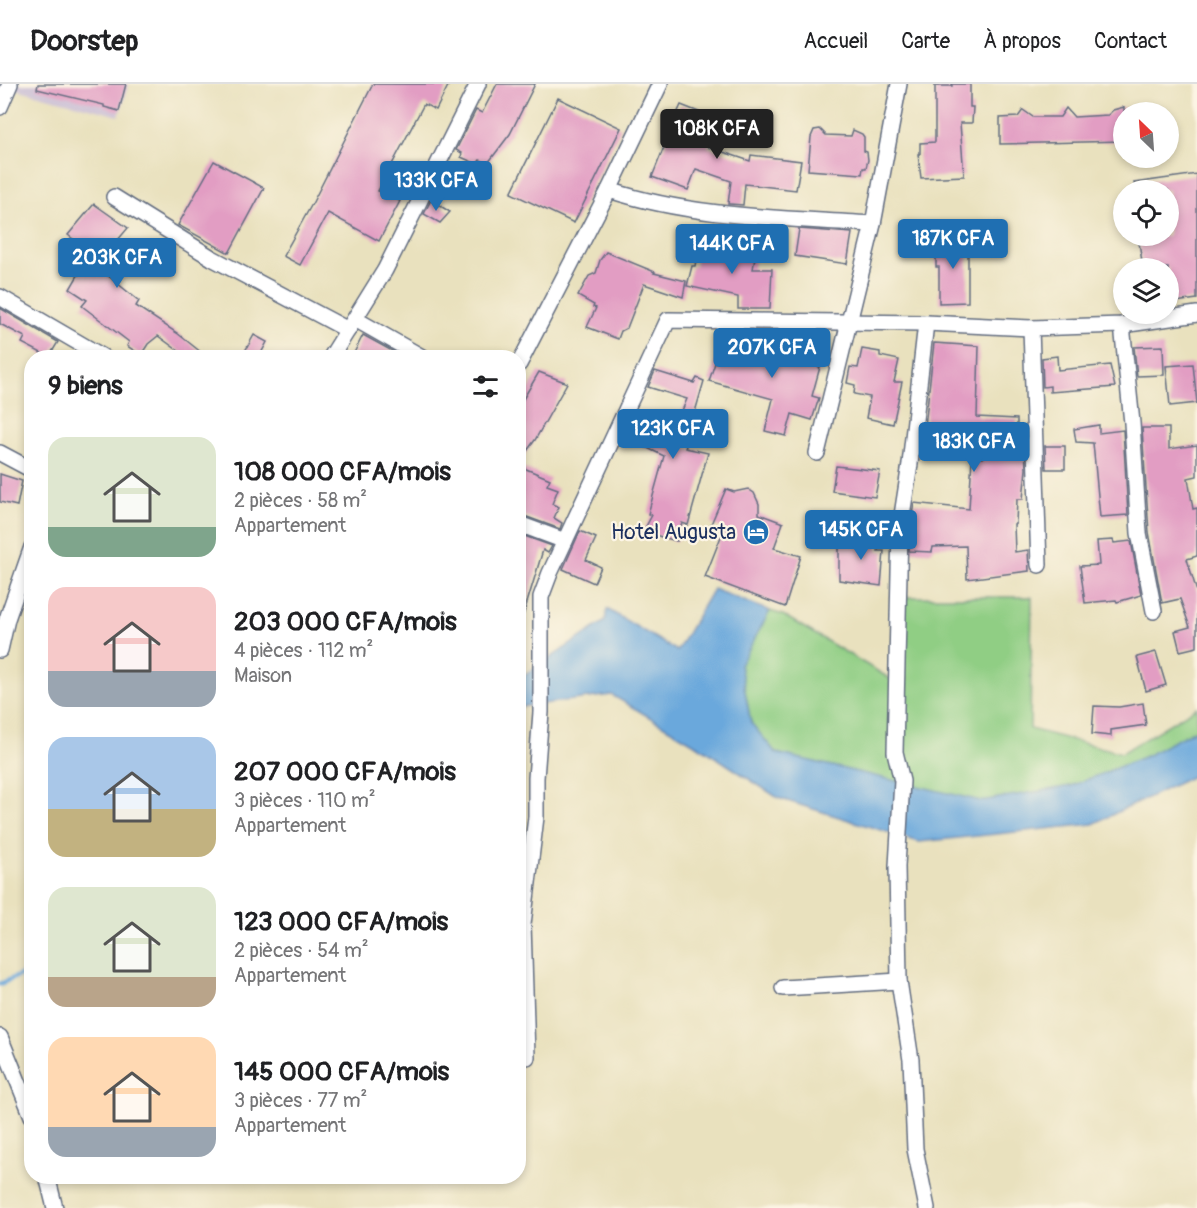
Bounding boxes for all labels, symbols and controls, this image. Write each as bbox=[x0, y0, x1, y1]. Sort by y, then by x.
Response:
text: Doorstep bbox=[30, 24, 138, 59]
text: Accueil bbox=[804, 28, 868, 55]
text: Carte bbox=[901, 28, 950, 55]
text: À propos bbox=[983, 28, 1061, 55]
text: Contact bbox=[1094, 28, 1167, 55]
north arrow bbox=[1113, 102, 1179, 168]
map controls bbox=[1113, 102, 1179, 324]
pin: 108K CFA bbox=[655, 109, 779, 160]
text: 108K CFA bbox=[674, 116, 760, 141]
pin: 133K CFA bbox=[374, 161, 498, 212]
text: 133K CFA bbox=[394, 168, 478, 193]
button: locate bbox=[1113, 180, 1179, 246]
pin: 187K CFA bbox=[891, 219, 1015, 270]
pin: 144K CFA bbox=[670, 224, 794, 275]
text: 187K CFA bbox=[912, 226, 994, 251]
text: 144K CFA bbox=[690, 231, 774, 256]
pin: 203K CFA bbox=[55, 238, 179, 289]
text: 203K CFA bbox=[72, 245, 162, 270]
button: layers bbox=[1113, 258, 1179, 324]
pin: 207K CFA bbox=[710, 328, 834, 379]
text: 207K CFA bbox=[727, 335, 817, 360]
text: 9 biens bbox=[48, 370, 123, 402]
icon: filters bbox=[469, 370, 502, 403]
pin: 123K CFA bbox=[611, 409, 735, 460]
text: 123K CFA bbox=[631, 416, 715, 441]
pin: 183K CFA bbox=[912, 422, 1036, 473]
text: 183K CFA bbox=[933, 429, 1015, 454]
text: 108 000 CFA/mois bbox=[234, 456, 451, 488]
icon: home bbox=[96, 461, 168, 533]
text: 2 pièces · 58 m² bbox=[234, 488, 367, 513]
pin: 145K CFA bbox=[799, 510, 923, 561]
text: Appartement bbox=[234, 513, 346, 538]
hotel icon: Hotel Augusta bbox=[741, 517, 771, 547]
text: 145K CFA bbox=[819, 517, 903, 542]
place label: Hotel Augusta bbox=[611, 519, 736, 546]
text: 203 000 CFA/mois bbox=[234, 606, 457, 638]
icon: home bbox=[96, 611, 168, 683]
text: 4 pièces · 112 m² bbox=[234, 638, 373, 663]
text: Maison bbox=[234, 663, 292, 688]
text: 207 000 CFA/mois bbox=[234, 756, 456, 788]
icon: home bbox=[96, 761, 168, 833]
text: 3 pièces · 110 m² bbox=[234, 788, 376, 813]
text: Appartement bbox=[234, 813, 346, 838]
text: 123 000 CFA/mois bbox=[234, 906, 448, 938]
icon: home bbox=[96, 911, 168, 983]
text: 2 pièces · 54 m² bbox=[234, 938, 369, 963]
text: Appartement bbox=[234, 963, 346, 988]
text: 145 000 CFA/mois bbox=[234, 1056, 449, 1088]
icon: home bbox=[96, 1061, 168, 1133]
text: 3 pièces · 77 m² bbox=[234, 1088, 367, 1113]
text: Appartement bbox=[234, 1113, 346, 1138]

